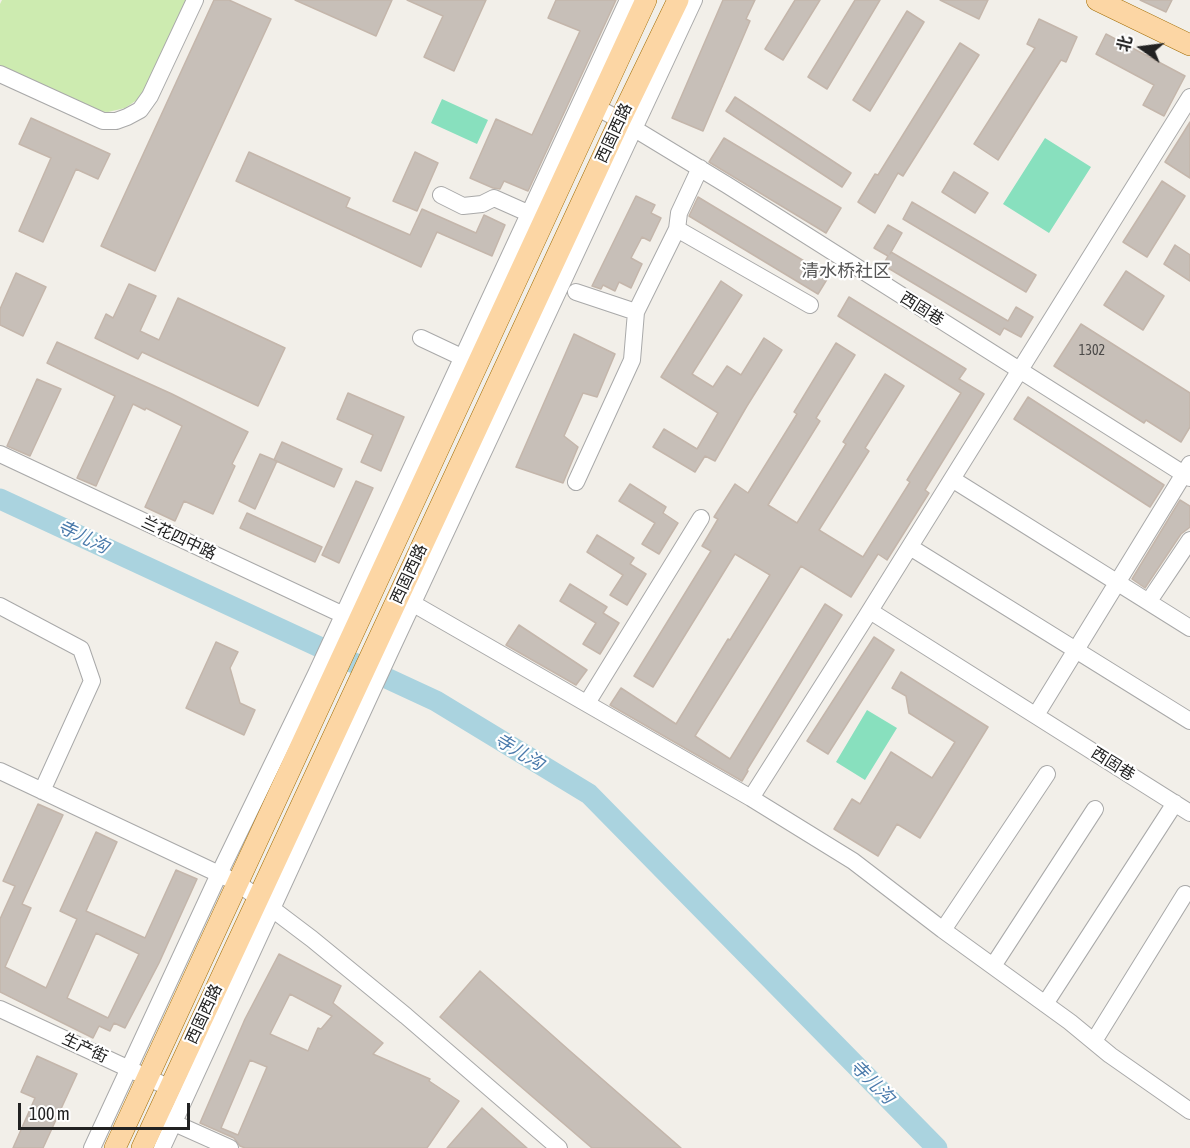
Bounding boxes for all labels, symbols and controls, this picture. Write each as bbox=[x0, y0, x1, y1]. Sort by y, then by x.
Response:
north arrow bbox=[1112, 18, 1172, 78]
text: 北 bbox=[1114, 34, 1135, 54]
street label: 西固西路 bbox=[592, 100, 636, 166]
district label: 清水桥社区 bbox=[801, 260, 891, 282]
street label: 西固巷 bbox=[897, 288, 947, 330]
house number: 1302 bbox=[1079, 343, 1105, 359]
street label: 兰花四中路 bbox=[139, 512, 219, 564]
water label: 寺儿沟 bbox=[54, 516, 112, 558]
street label: 西固西路 bbox=[387, 541, 431, 607]
water label: 寺儿沟 bbox=[490, 729, 548, 775]
street label: 西固巷 bbox=[1088, 743, 1138, 785]
street label: 西固西路 bbox=[182, 981, 226, 1047]
street label: 生产街 bbox=[59, 1029, 111, 1067]
water label: 寺儿沟 bbox=[845, 1055, 899, 1109]
scale bar bbox=[21, 1091, 194, 1129]
text: 100 m bbox=[29, 1103, 70, 1124]

